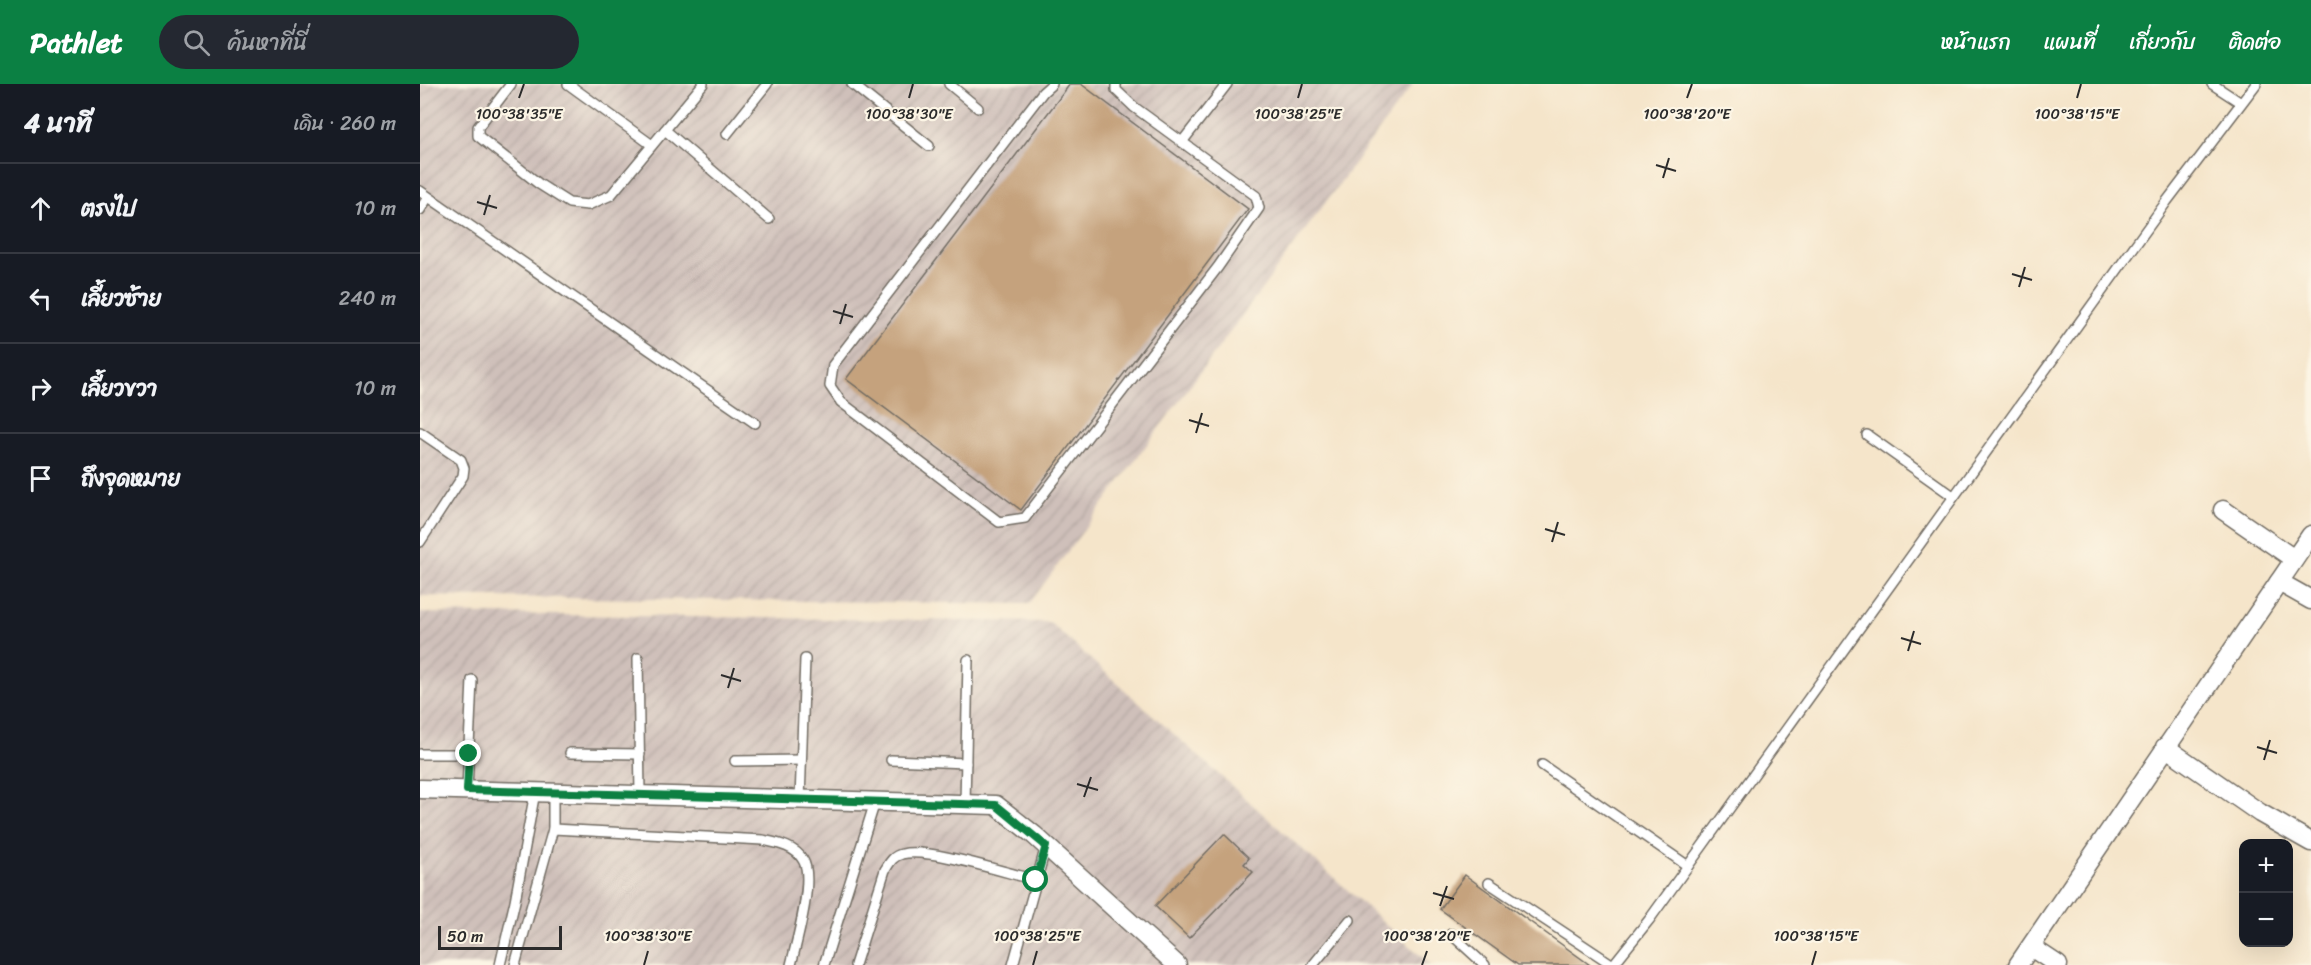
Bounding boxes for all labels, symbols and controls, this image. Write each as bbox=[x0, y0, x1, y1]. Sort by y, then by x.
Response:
search box bbox=[159, 15, 579, 69]
text: Pathlet bbox=[30, 18, 123, 67]
text: ค้นหาที่นี่ bbox=[228, 23, 307, 62]
text: หน้าแรก bbox=[1941, 23, 2011, 61]
text: แผนที่ bbox=[2044, 23, 2096, 61]
text: เกี่ยวกับ bbox=[2129, 23, 2196, 61]
text: ติดต่อ bbox=[2229, 23, 2281, 61]
icon: search bbox=[180, 26, 213, 59]
text: 4 นาที bbox=[24, 100, 92, 146]
text: 100°38'35"E bbox=[476, 101, 564, 127]
text: 100°38'30"E bbox=[866, 101, 954, 127]
text: 100°38'25"E bbox=[1254, 101, 1343, 127]
text: 100°38'20"E bbox=[1643, 101, 1732, 127]
text: 100°38'15"E bbox=[2035, 101, 2121, 127]
text: เดิน · 260 m bbox=[293, 106, 396, 141]
text: ตรงไป bbox=[81, 189, 136, 228]
text: 10 m bbox=[354, 191, 396, 226]
icon: ahead bbox=[24, 192, 57, 225]
text: เลี้ยวซ้าย bbox=[81, 279, 161, 318]
text: 240 m bbox=[339, 281, 396, 316]
icon: left bbox=[24, 282, 57, 315]
text: เลี้ยวขวา bbox=[81, 369, 157, 408]
text: 10 m bbox=[354, 371, 396, 406]
icon: right bbox=[24, 372, 57, 405]
text: ถึงจุดหมาย bbox=[81, 459, 180, 498]
icon: arrive bbox=[24, 462, 57, 495]
route end bbox=[455, 740, 481, 766]
map controls bbox=[2239, 839, 2293, 947]
button: + bbox=[2239, 839, 2293, 893]
route start bbox=[1022, 866, 1048, 892]
button: − bbox=[2239, 893, 2293, 947]
text: 50 m bbox=[447, 922, 483, 951]
scale bar bbox=[438, 923, 562, 950]
text: 100°38'30"E bbox=[605, 923, 693, 949]
text: 100°38'25"E bbox=[993, 923, 1082, 949]
text: 100°38'20"E bbox=[1383, 923, 1472, 949]
text: 100°38'15"E bbox=[1774, 923, 1860, 949]

